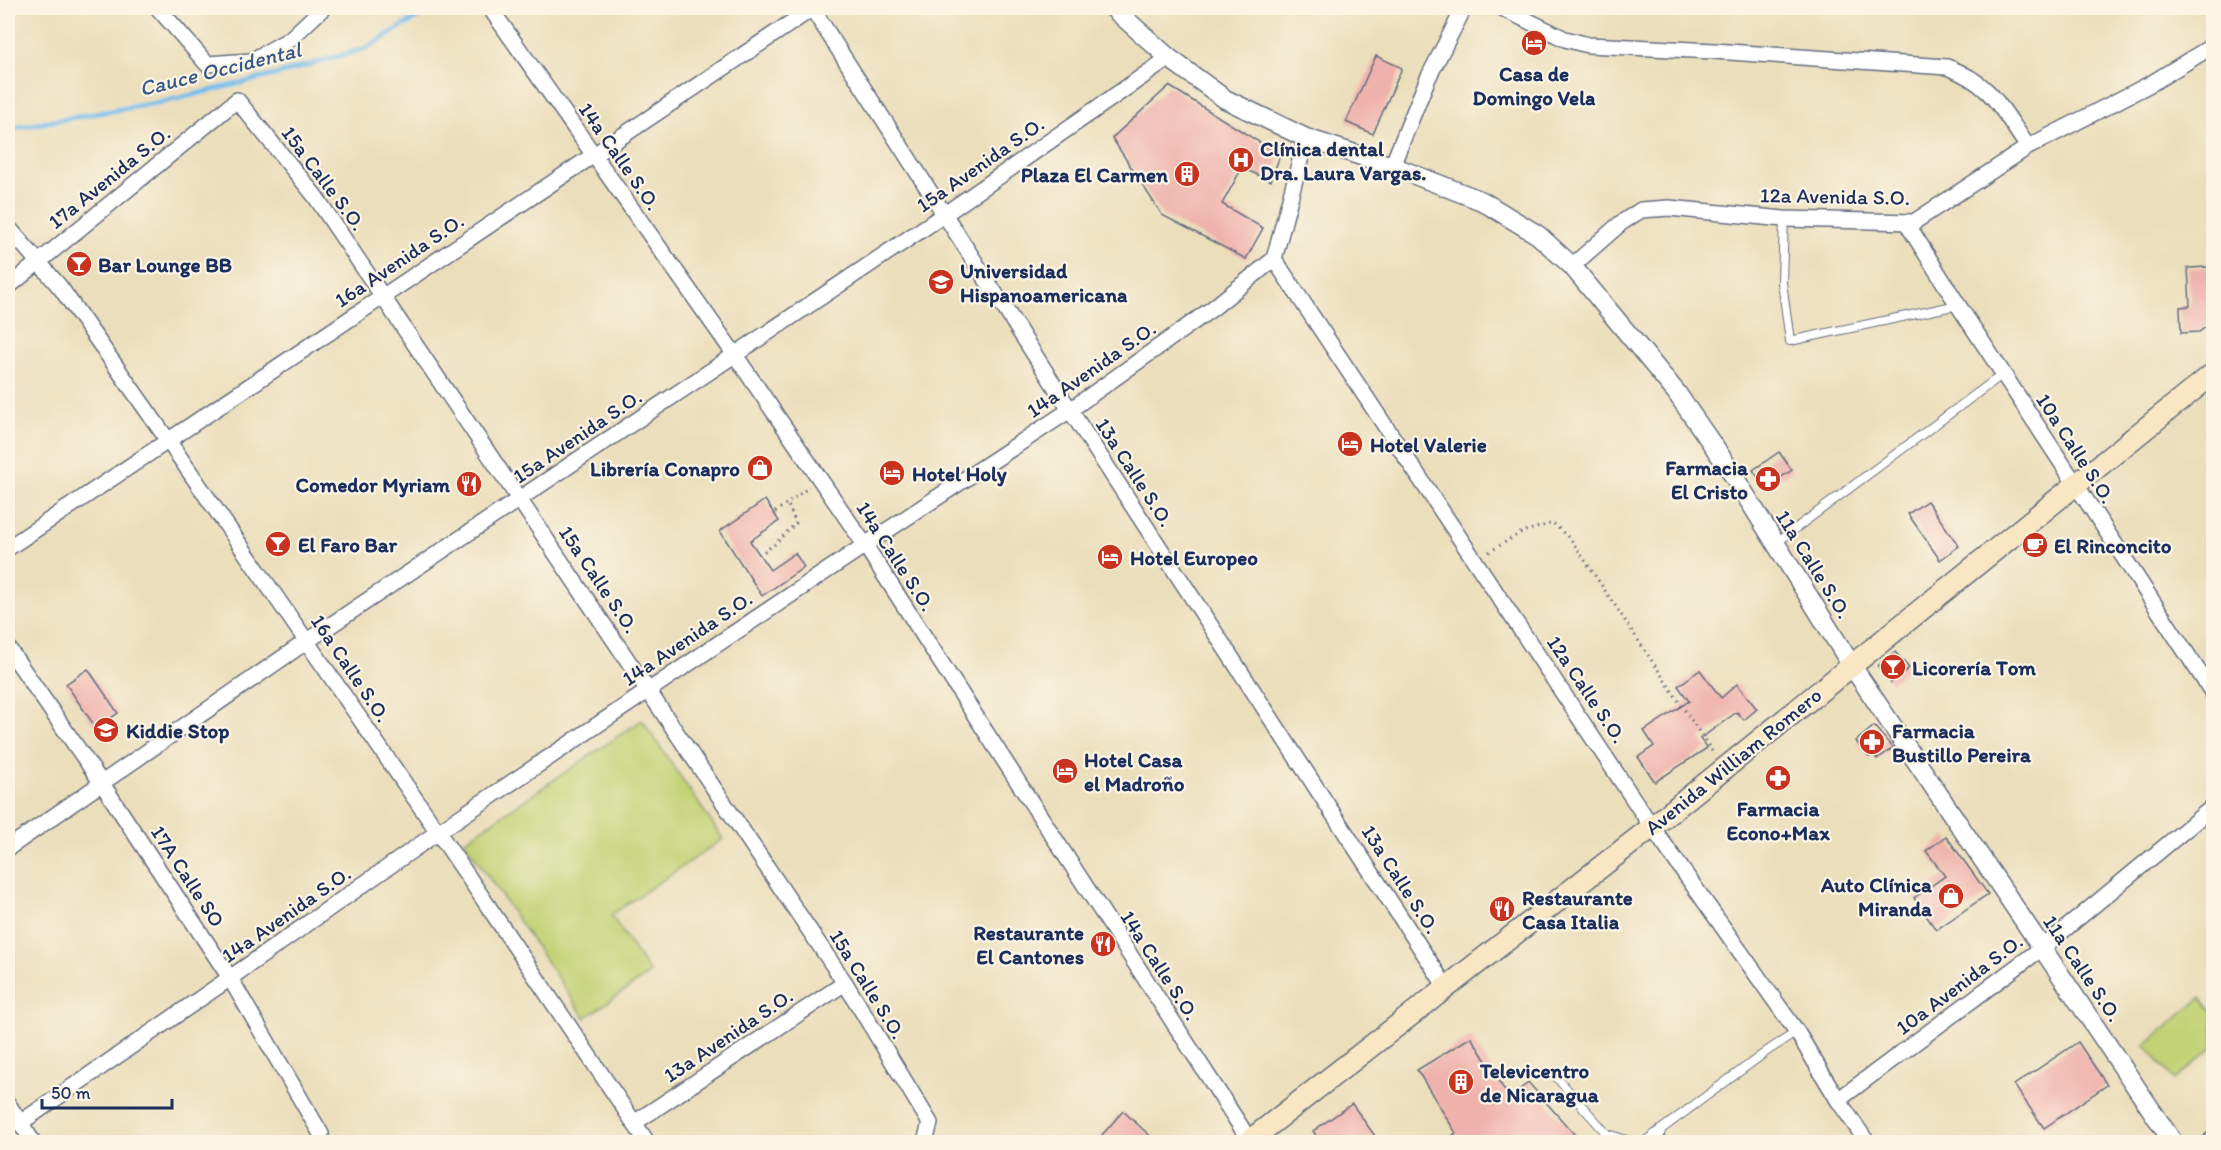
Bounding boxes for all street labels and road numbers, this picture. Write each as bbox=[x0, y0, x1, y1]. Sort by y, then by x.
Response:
street label: 14a Calle S.O. bbox=[574, 97, 666, 215]
street label: 15a Avenida S.O. bbox=[911, 111, 1049, 217]
street label: 17a Avenida S.O. bbox=[43, 120, 175, 234]
street label: 15a Calle S.O. bbox=[277, 121, 371, 235]
street label: 12a Avenida S.O. bbox=[1760, 182, 1910, 210]
street label: 16a Avenida S.O. bbox=[330, 208, 468, 312]
street label: 14a Avenida S.O. bbox=[1022, 315, 1160, 423]
street label: 15a Avenida S.O. bbox=[508, 384, 646, 488]
street label: 10a Calle S.O. bbox=[2031, 388, 2121, 508]
street label: 13a Calle S.O. bbox=[1091, 413, 1179, 531]
street label: 14a Calle S.O. bbox=[851, 496, 941, 616]
street label: 11a Calle S.O. bbox=[1771, 505, 1857, 623]
street label: 15a Calle S.O. bbox=[554, 520, 644, 638]
street label: 14a Avenida S.O. bbox=[617, 585, 757, 691]
street label: 16a Calle S.O. bbox=[306, 609, 396, 727]
street label: 12a Calle S.O. bbox=[1542, 630, 1632, 748]
street label: Avenida William Romero bbox=[1640, 682, 1826, 840]
street label: 17A Calle SO bbox=[146, 820, 230, 932]
street label: 13a Calle S.O. bbox=[1357, 820, 1445, 938]
street label: 14a Avenida S.O. bbox=[217, 860, 355, 968]
street label: 14a Calle S.O. bbox=[1115, 905, 1205, 1025]
street label: 11a Calle S.O. bbox=[2038, 910, 2128, 1026]
street label: 15a Calle S.O. bbox=[824, 925, 912, 1043]
street label: 10a Avenida S.O. bbox=[1891, 928, 2027, 1040]
street label: 13a Avenida S.O. bbox=[659, 983, 797, 1087]

